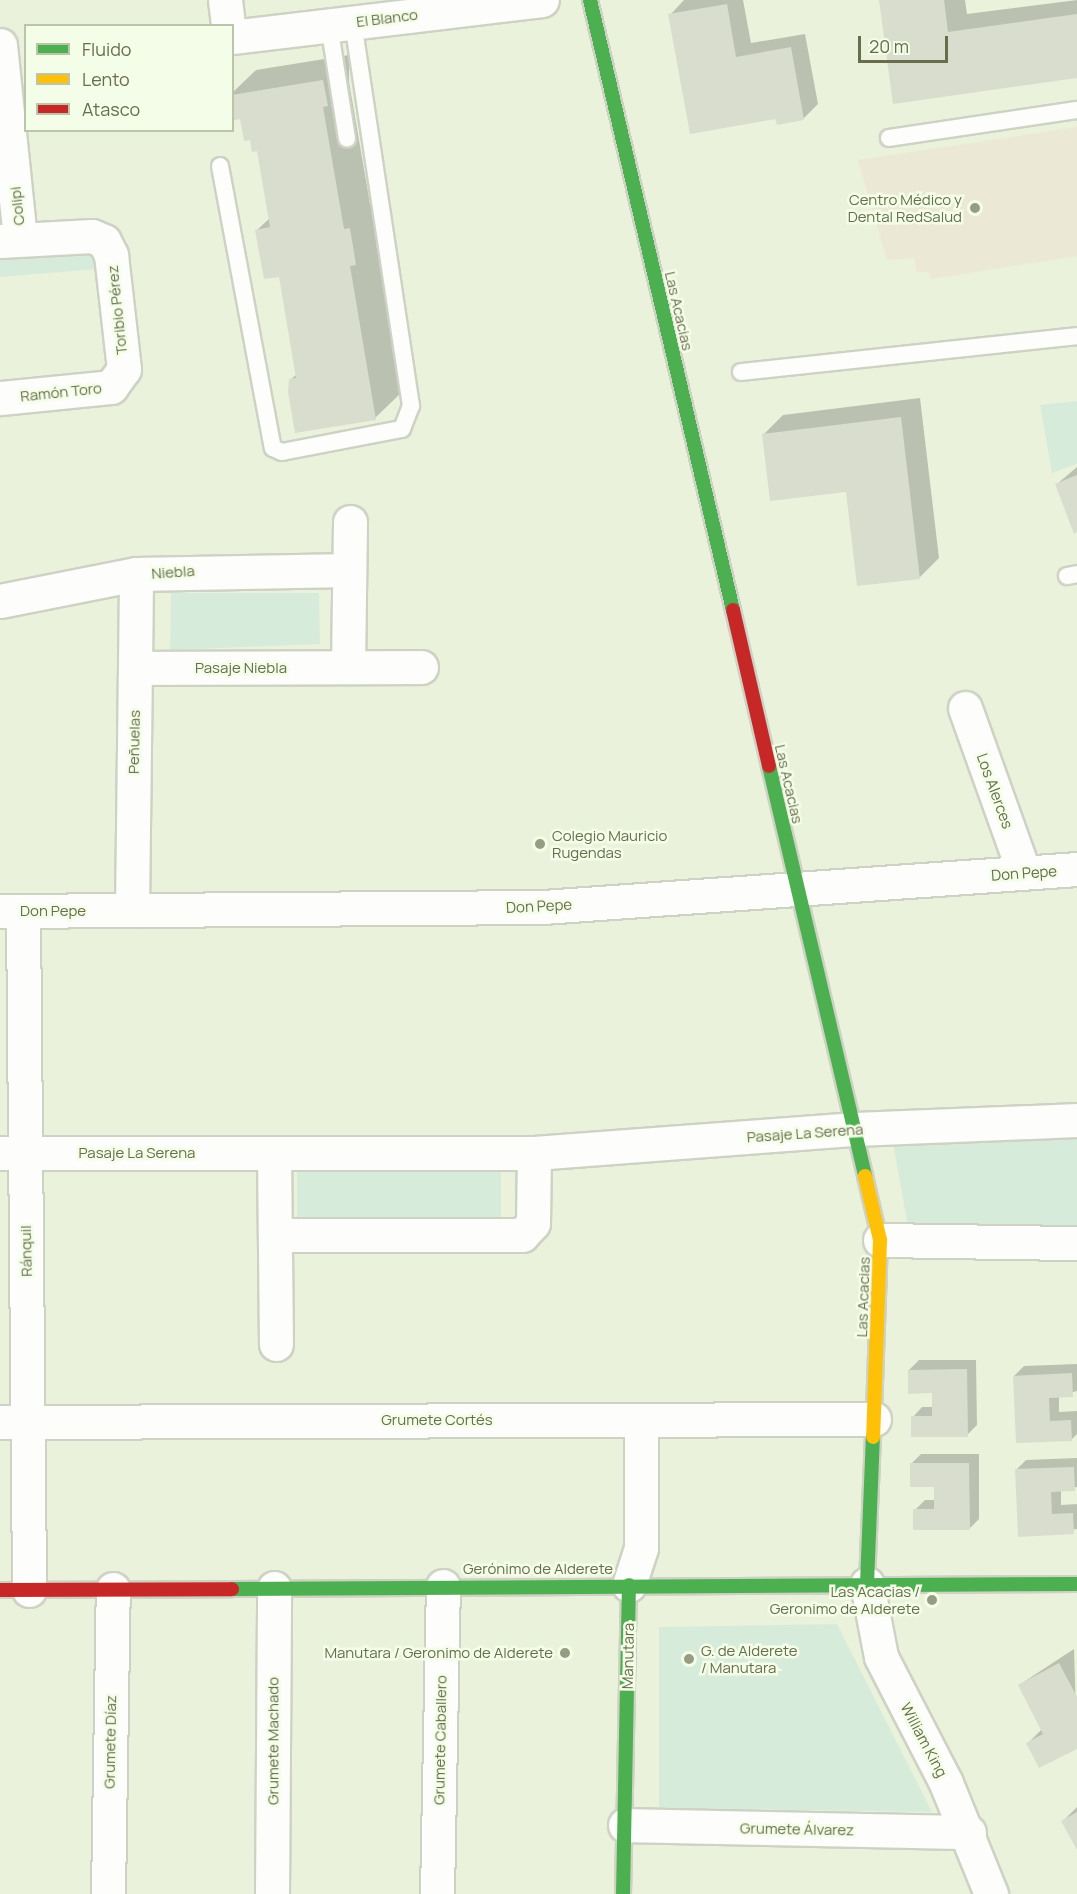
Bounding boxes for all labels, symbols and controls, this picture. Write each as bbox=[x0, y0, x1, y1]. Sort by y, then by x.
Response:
street label: El Blanco bbox=[355, 5, 419, 31]
legend bbox=[24, 24, 234, 132]
scale bar bbox=[861, 24, 951, 62]
text: 20 m bbox=[869, 34, 909, 58]
text: Fluido bbox=[82, 37, 131, 61]
text: Lento bbox=[82, 67, 130, 91]
text: Atasco bbox=[82, 97, 140, 121]
street label: Colipi bbox=[6, 186, 28, 226]
place label: Centro Médico y Dental RedSalud bbox=[848, 190, 962, 225]
marker: Centro Médico y Dental RedSalud bbox=[966, 199, 984, 217]
street label: Toribio Pérez bbox=[103, 265, 131, 355]
street label: Las Acacias bbox=[661, 270, 697, 352]
street label: Ramón Toro bbox=[19, 379, 103, 405]
street label: Niebla bbox=[151, 562, 195, 582]
street label: Pasaje Niebla bbox=[195, 659, 287, 677]
street label: Peñuelas bbox=[124, 710, 144, 774]
street label: Las Acacias bbox=[771, 743, 807, 825]
street label: Los Alerces bbox=[973, 751, 1017, 831]
place label: Colegio Mauricio Rugendas bbox=[552, 826, 667, 861]
marker: Colegio Mauricio Rugendas bbox=[533, 837, 547, 851]
street label: Don Pepe bbox=[990, 862, 1058, 884]
street label: Don Pepe bbox=[506, 895, 572, 917]
street label: Don Pepe bbox=[20, 902, 86, 920]
street label: Pasaje La Serena bbox=[746, 1120, 864, 1146]
street label: Pasaje La Serena bbox=[79, 1144, 195, 1162]
street label: Ránquil bbox=[17, 1225, 35, 1277]
street label: Las Acacias bbox=[853, 1256, 873, 1338]
street label: Grumete Cortés bbox=[381, 1411, 493, 1429]
street label: Gerónimo de Alderete bbox=[463, 1560, 613, 1578]
place label: Las Acacias / Geronimo de Alderete bbox=[770, 1582, 920, 1617]
marker: Las Acacias / Geronimo de Alderete bbox=[925, 1593, 939, 1607]
street label: Manutara bbox=[618, 1623, 638, 1689]
place label: G. de Alderete / Manutara bbox=[701, 1641, 797, 1676]
place label: Manutara / Geronimo de Alderete bbox=[324, 1644, 553, 1662]
marker: Manutara / Geronimo de Alderete bbox=[558, 1646, 572, 1660]
marker: G. de Alderete / Manutara bbox=[682, 1652, 696, 1666]
street label: Grumete Caballero bbox=[430, 1675, 450, 1805]
street label: Grumete Machado bbox=[264, 1677, 282, 1805]
street label: Grumete Díaz bbox=[100, 1695, 120, 1789]
street label: William King bbox=[897, 1700, 951, 1780]
street label: Grumete Álvarez bbox=[740, 1819, 854, 1839]

